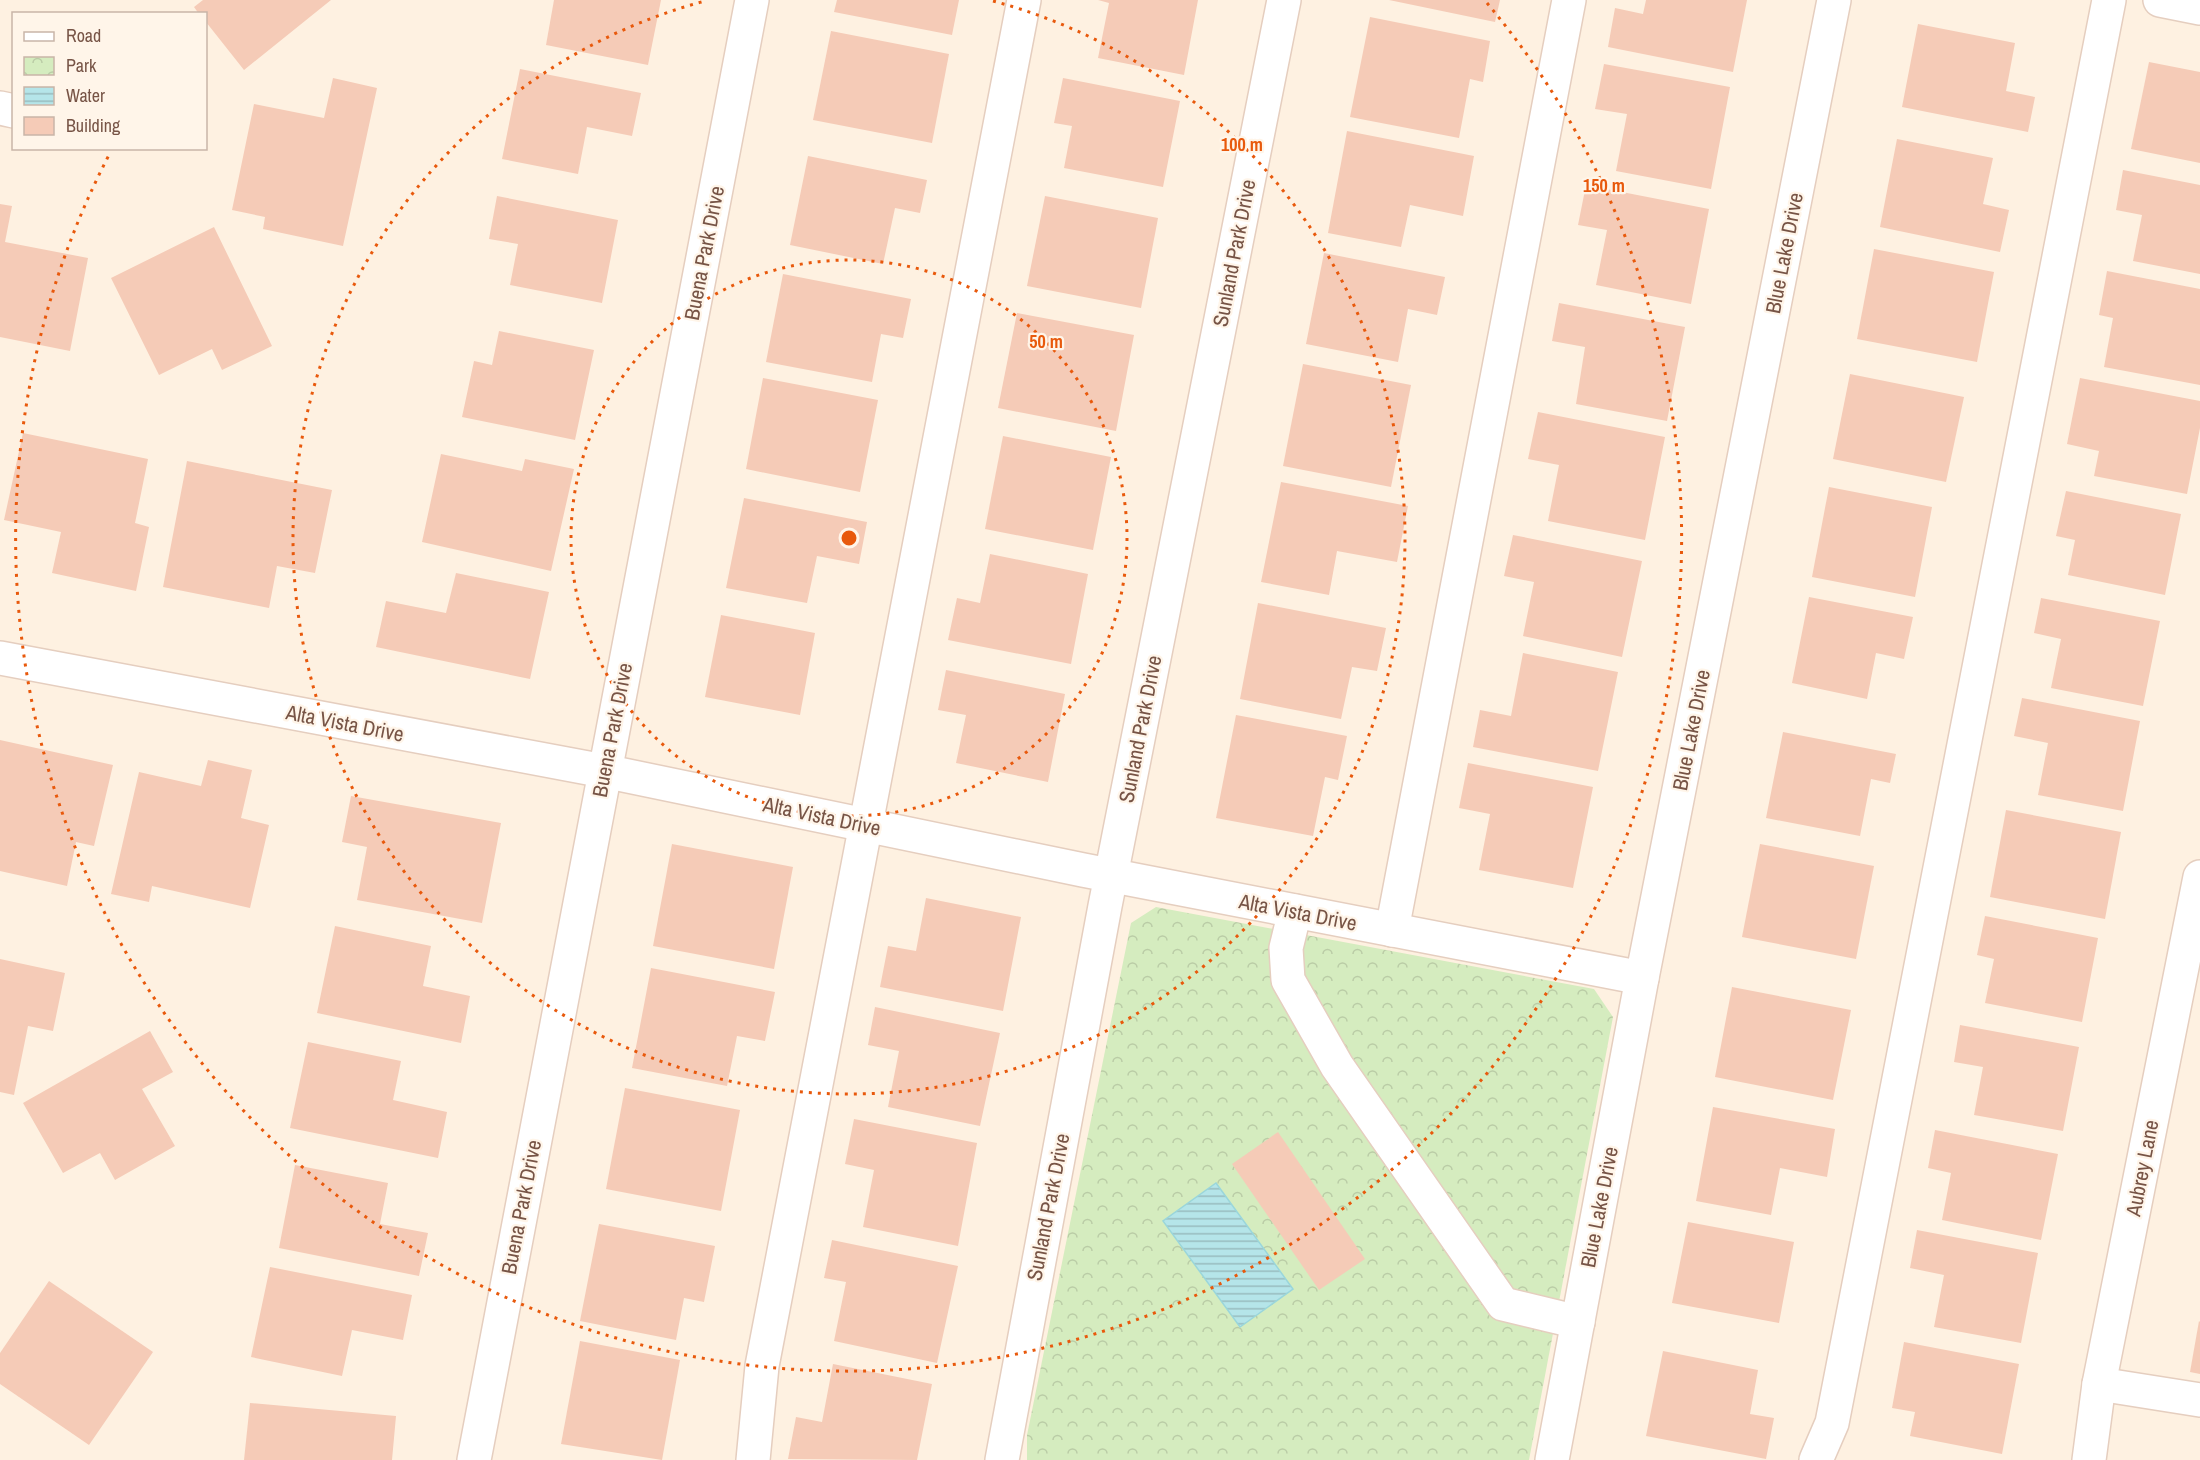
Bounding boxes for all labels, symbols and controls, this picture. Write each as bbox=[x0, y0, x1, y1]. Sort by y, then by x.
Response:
legend bbox=[12, 12, 207, 150]
text: Road bbox=[66, 23, 101, 48]
text: Park bbox=[66, 53, 97, 78]
text: Water bbox=[66, 83, 105, 108]
text: Building bbox=[66, 113, 121, 138]
text: 100 m bbox=[1221, 132, 1263, 157]
text: 150 m bbox=[1583, 173, 1625, 198]
street label: Sunland Park Drive bbox=[1206, 177, 1262, 329]
street label: Buena Park Drive bbox=[677, 184, 731, 322]
street label: Blue Lake Drive bbox=[1758, 190, 1810, 316]
text: 50 m bbox=[1029, 329, 1063, 354]
centre of rings bbox=[839, 528, 859, 548]
street label: Sunland Park Drive bbox=[1112, 653, 1168, 805]
street label: Buena Park Drive bbox=[585, 661, 639, 799]
street label: Blue Lake Drive bbox=[1665, 667, 1717, 793]
street label: Alta Vista Drive bbox=[283, 697, 406, 749]
street label: Alta Vista Drive bbox=[760, 789, 883, 843]
street label: Alta Vista Drive bbox=[1236, 886, 1359, 938]
street label: Aubrey Lane bbox=[2118, 1117, 2166, 1220]
street label: Sunland Park Drive bbox=[1020, 1131, 1076, 1283]
street label: Buena Park Drive bbox=[494, 1138, 548, 1276]
street label: Blue Lake Drive bbox=[1573, 1144, 1625, 1270]

